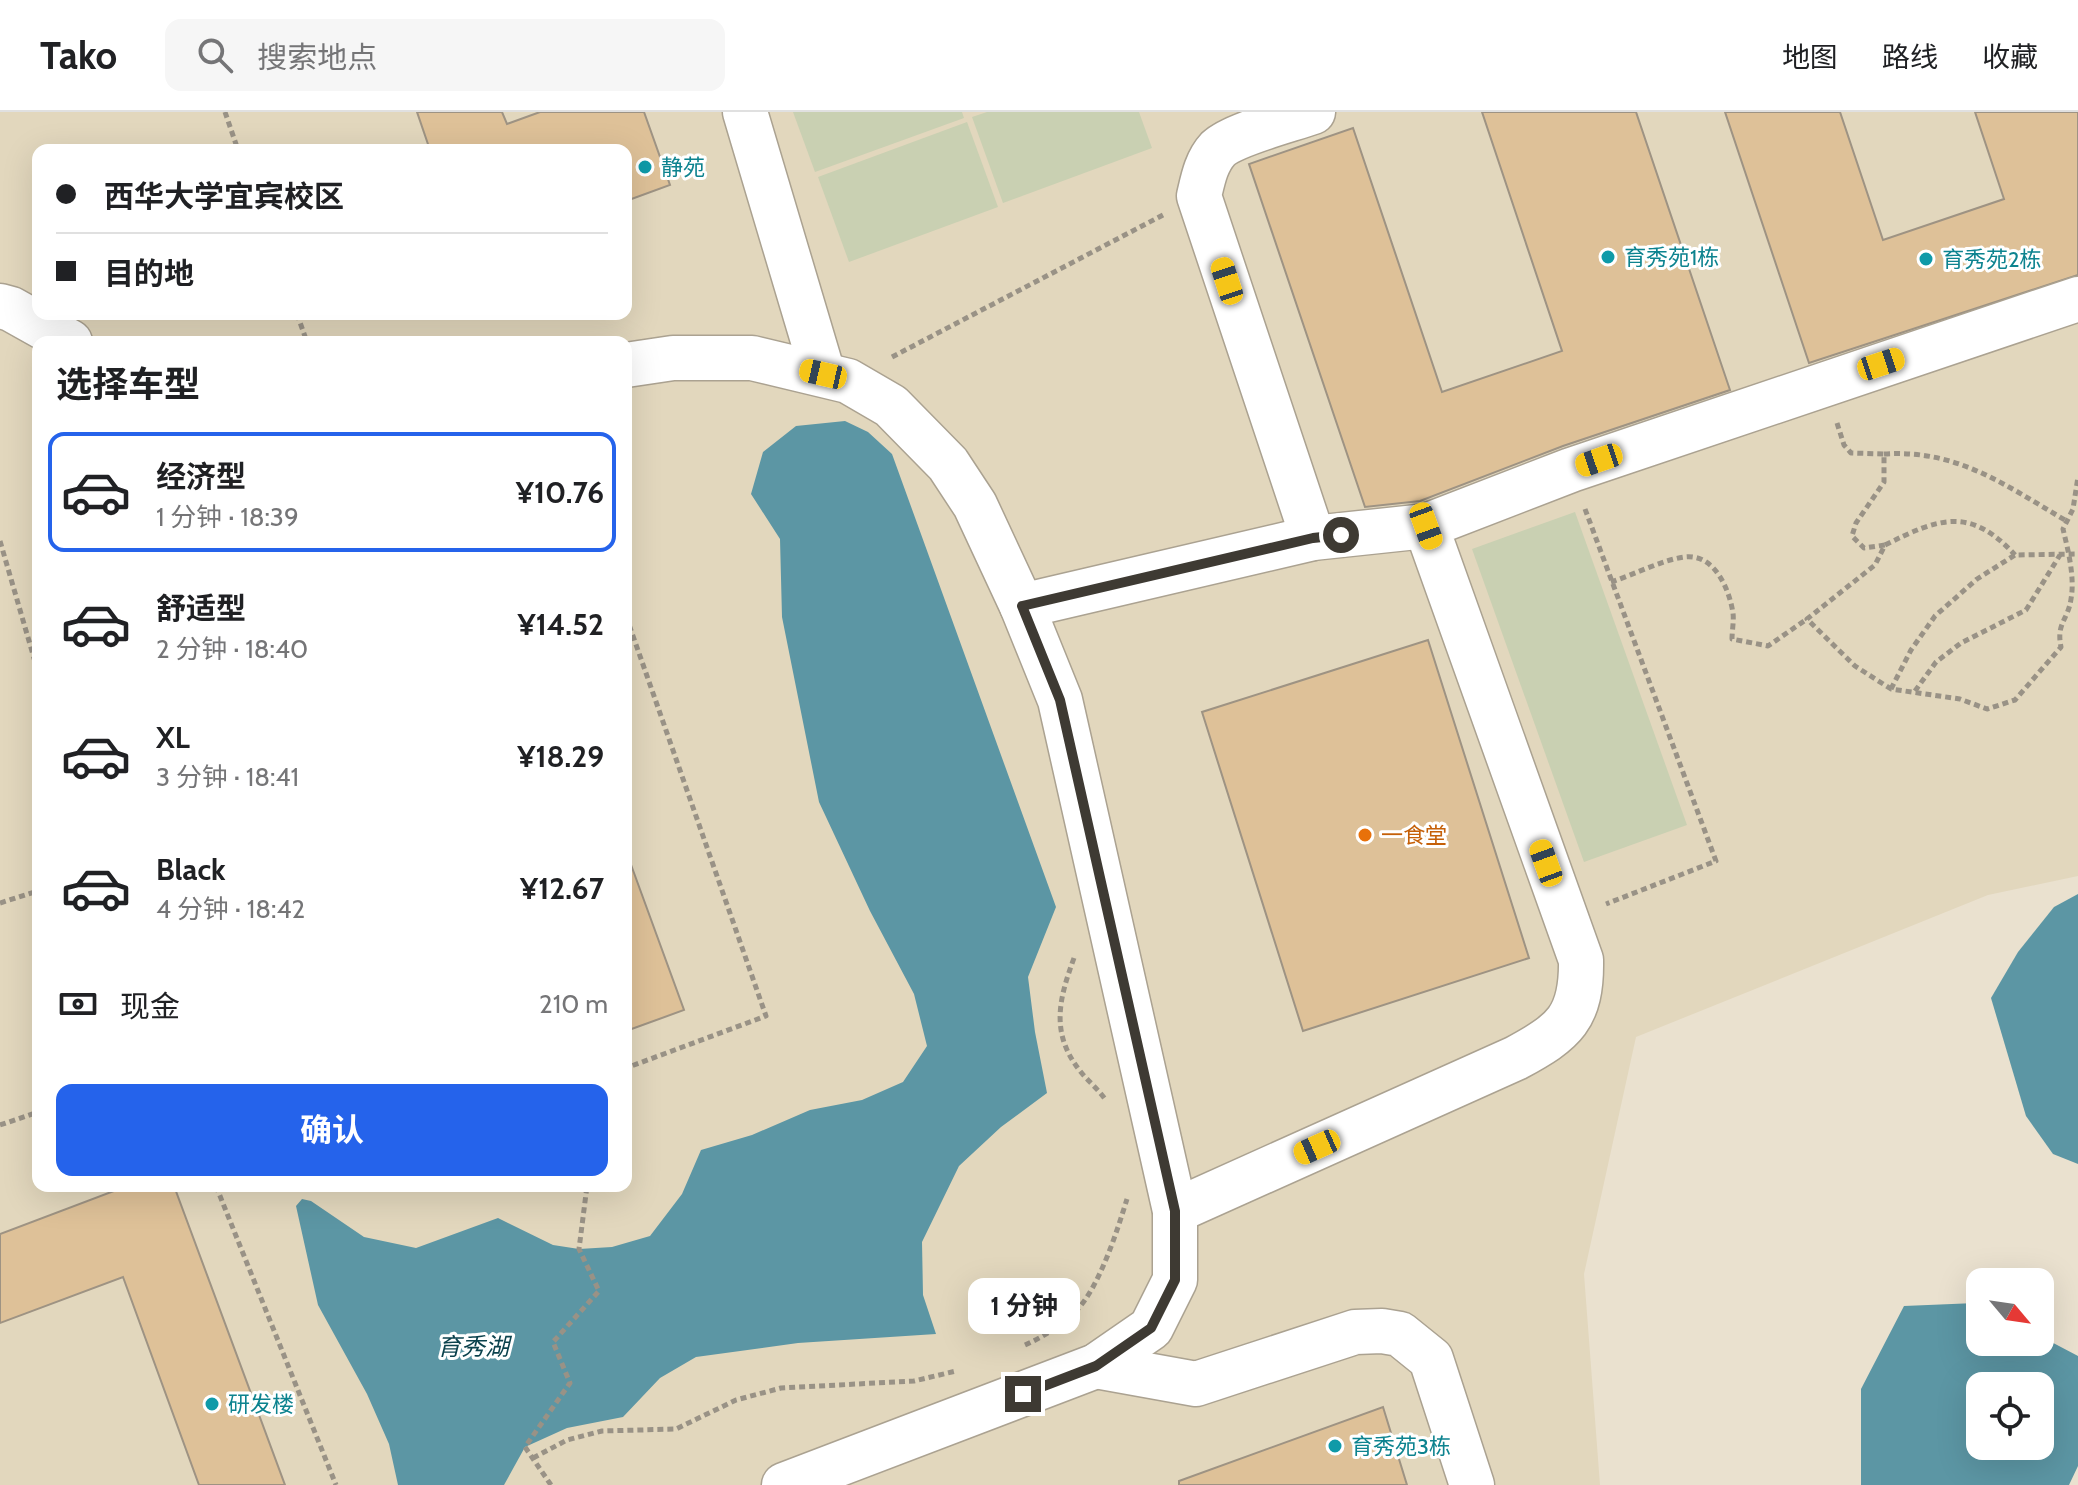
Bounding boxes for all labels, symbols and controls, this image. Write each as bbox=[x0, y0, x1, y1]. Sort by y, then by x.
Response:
search box bbox=[165, 19, 725, 91]
text: Tako bbox=[40, 32, 117, 79]
icon: search bbox=[193, 33, 237, 77]
text: 搜索地点 bbox=[257, 39, 377, 76]
text: 地图 bbox=[1782, 40, 1838, 74]
text: 路线 bbox=[1882, 40, 1938, 74]
text: 收藏 bbox=[1982, 40, 2038, 74]
place label: 静苑 bbox=[661, 154, 705, 181]
marker: 静苑 bbox=[636, 158, 654, 176]
text: 西华大学宜宾校区 bbox=[104, 178, 344, 215]
place label: 育秀苑1栋 bbox=[1624, 244, 1719, 271]
place label: 育秀苑2栋 bbox=[1942, 246, 2042, 273]
marker: 育秀苑1栋 bbox=[1599, 248, 1617, 266]
marker: 育秀苑2栋 bbox=[1917, 250, 1935, 268]
car bbox=[1208, 254, 1246, 308]
text: 目的地 bbox=[104, 255, 194, 292]
car bbox=[1854, 345, 1908, 383]
car bbox=[797, 357, 849, 391]
text: 选择车型 bbox=[56, 362, 200, 406]
car bbox=[1572, 441, 1626, 479]
icon: car bbox=[60, 456, 132, 528]
text: 经济型 bbox=[156, 458, 246, 495]
text: ¥10.76 bbox=[516, 474, 604, 511]
car bbox=[1407, 499, 1445, 553]
text: 1 分钟 · 18:39 bbox=[156, 501, 299, 533]
route start bbox=[1323, 517, 1359, 553]
icon: car bbox=[60, 588, 132, 660]
text: 舒适型 bbox=[156, 590, 246, 627]
text: ¥14.52 bbox=[518, 606, 604, 643]
text: 2 分钟 · 18:40 bbox=[156, 633, 308, 665]
text: XL bbox=[156, 719, 190, 756]
icon: car bbox=[60, 720, 132, 792]
text: ¥18.29 bbox=[517, 738, 604, 775]
text: 3 分钟 · 18:41 bbox=[156, 761, 299, 793]
place label: 一食堂 bbox=[1381, 822, 1447, 849]
marker: 一食堂 bbox=[1356, 826, 1374, 844]
car bbox=[1527, 836, 1565, 890]
text: Black bbox=[156, 851, 226, 888]
icon: car bbox=[60, 852, 132, 924]
text: ¥12.67 bbox=[520, 870, 604, 907]
text: 4 分钟 · 18:42 bbox=[156, 893, 305, 925]
icon: cash bbox=[56, 982, 100, 1026]
text: 现金 bbox=[120, 988, 180, 1025]
text: 210 m bbox=[539, 988, 608, 1020]
button: 确认 bbox=[56, 1084, 608, 1176]
car bbox=[1290, 1126, 1344, 1168]
north arrow bbox=[1966, 1268, 2054, 1356]
map controls bbox=[1966, 1268, 2054, 1460]
callout: 1 分钟 bbox=[967, 1278, 1079, 1334]
text: 1 分钟 bbox=[990, 1290, 1058, 1322]
water label: 育秀湖 bbox=[437, 1332, 513, 1361]
button: locate bbox=[1966, 1372, 2054, 1460]
route end bbox=[1005, 1376, 1041, 1412]
place label: 研发楼 bbox=[228, 1391, 294, 1418]
marker: 研发楼 bbox=[203, 1395, 221, 1413]
place label: 育秀苑3栋 bbox=[1351, 1433, 1451, 1460]
marker: 育秀苑3栋 bbox=[1326, 1437, 1344, 1455]

